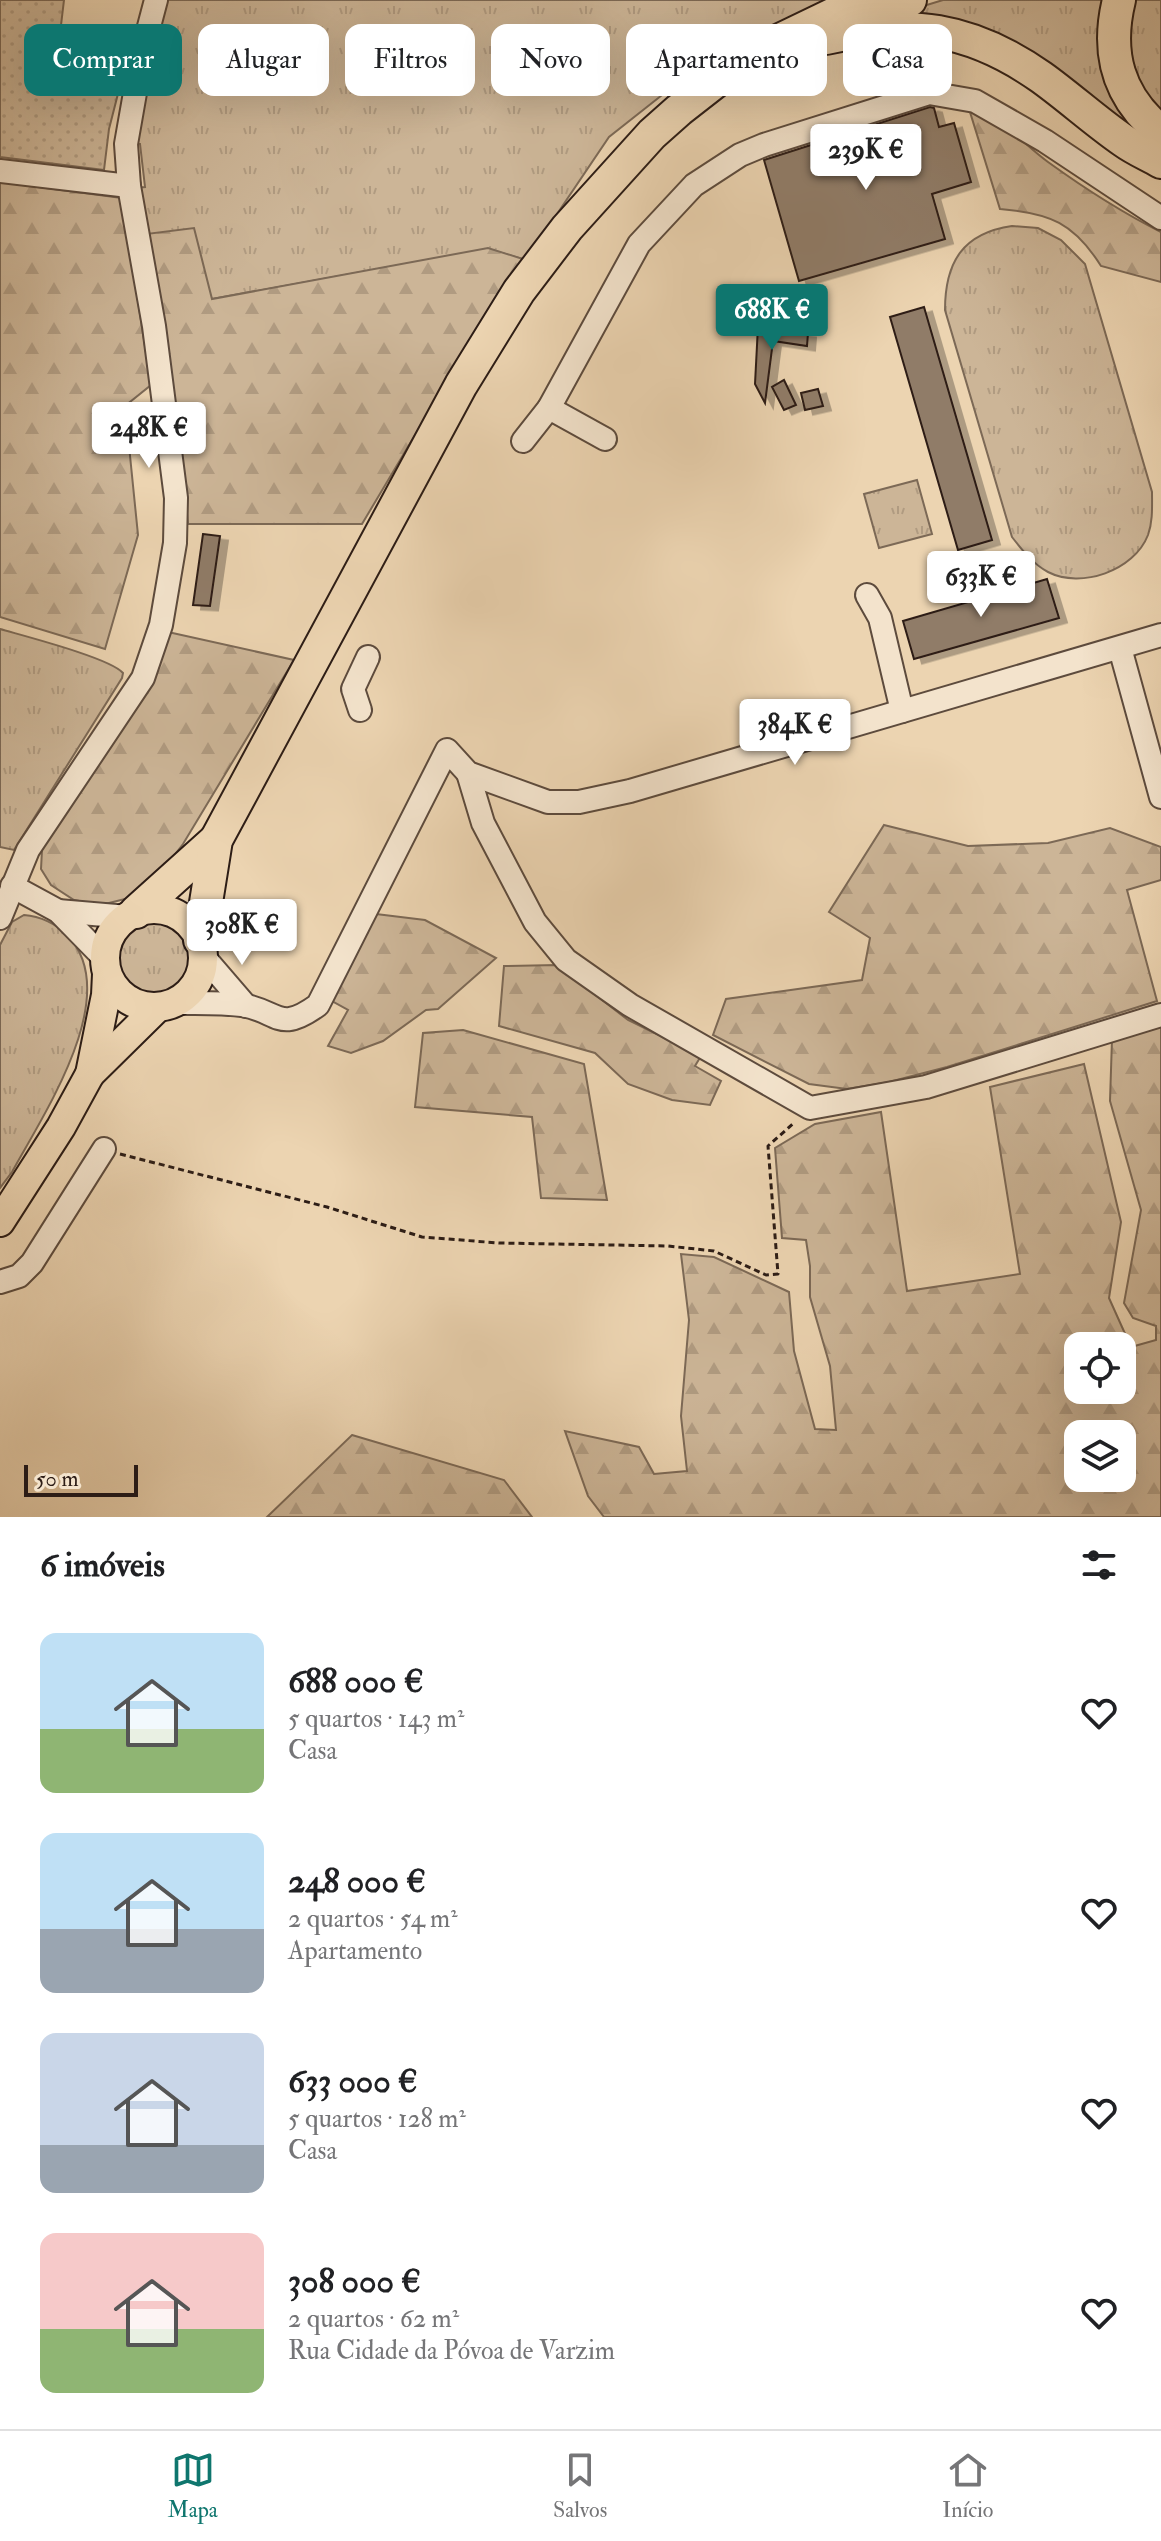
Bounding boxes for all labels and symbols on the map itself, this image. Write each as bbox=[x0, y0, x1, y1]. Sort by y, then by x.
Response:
pin: 239K € bbox=[801, 124, 931, 192]
pin: 688K € bbox=[707, 284, 837, 352]
pin: 248K € bbox=[84, 402, 214, 470]
pin: 633K € bbox=[916, 551, 1046, 619]
pin: 384K € bbox=[730, 699, 860, 767]
pin: 308K € bbox=[177, 899, 307, 967]
scale bar bbox=[24, 1461, 138, 1497]

